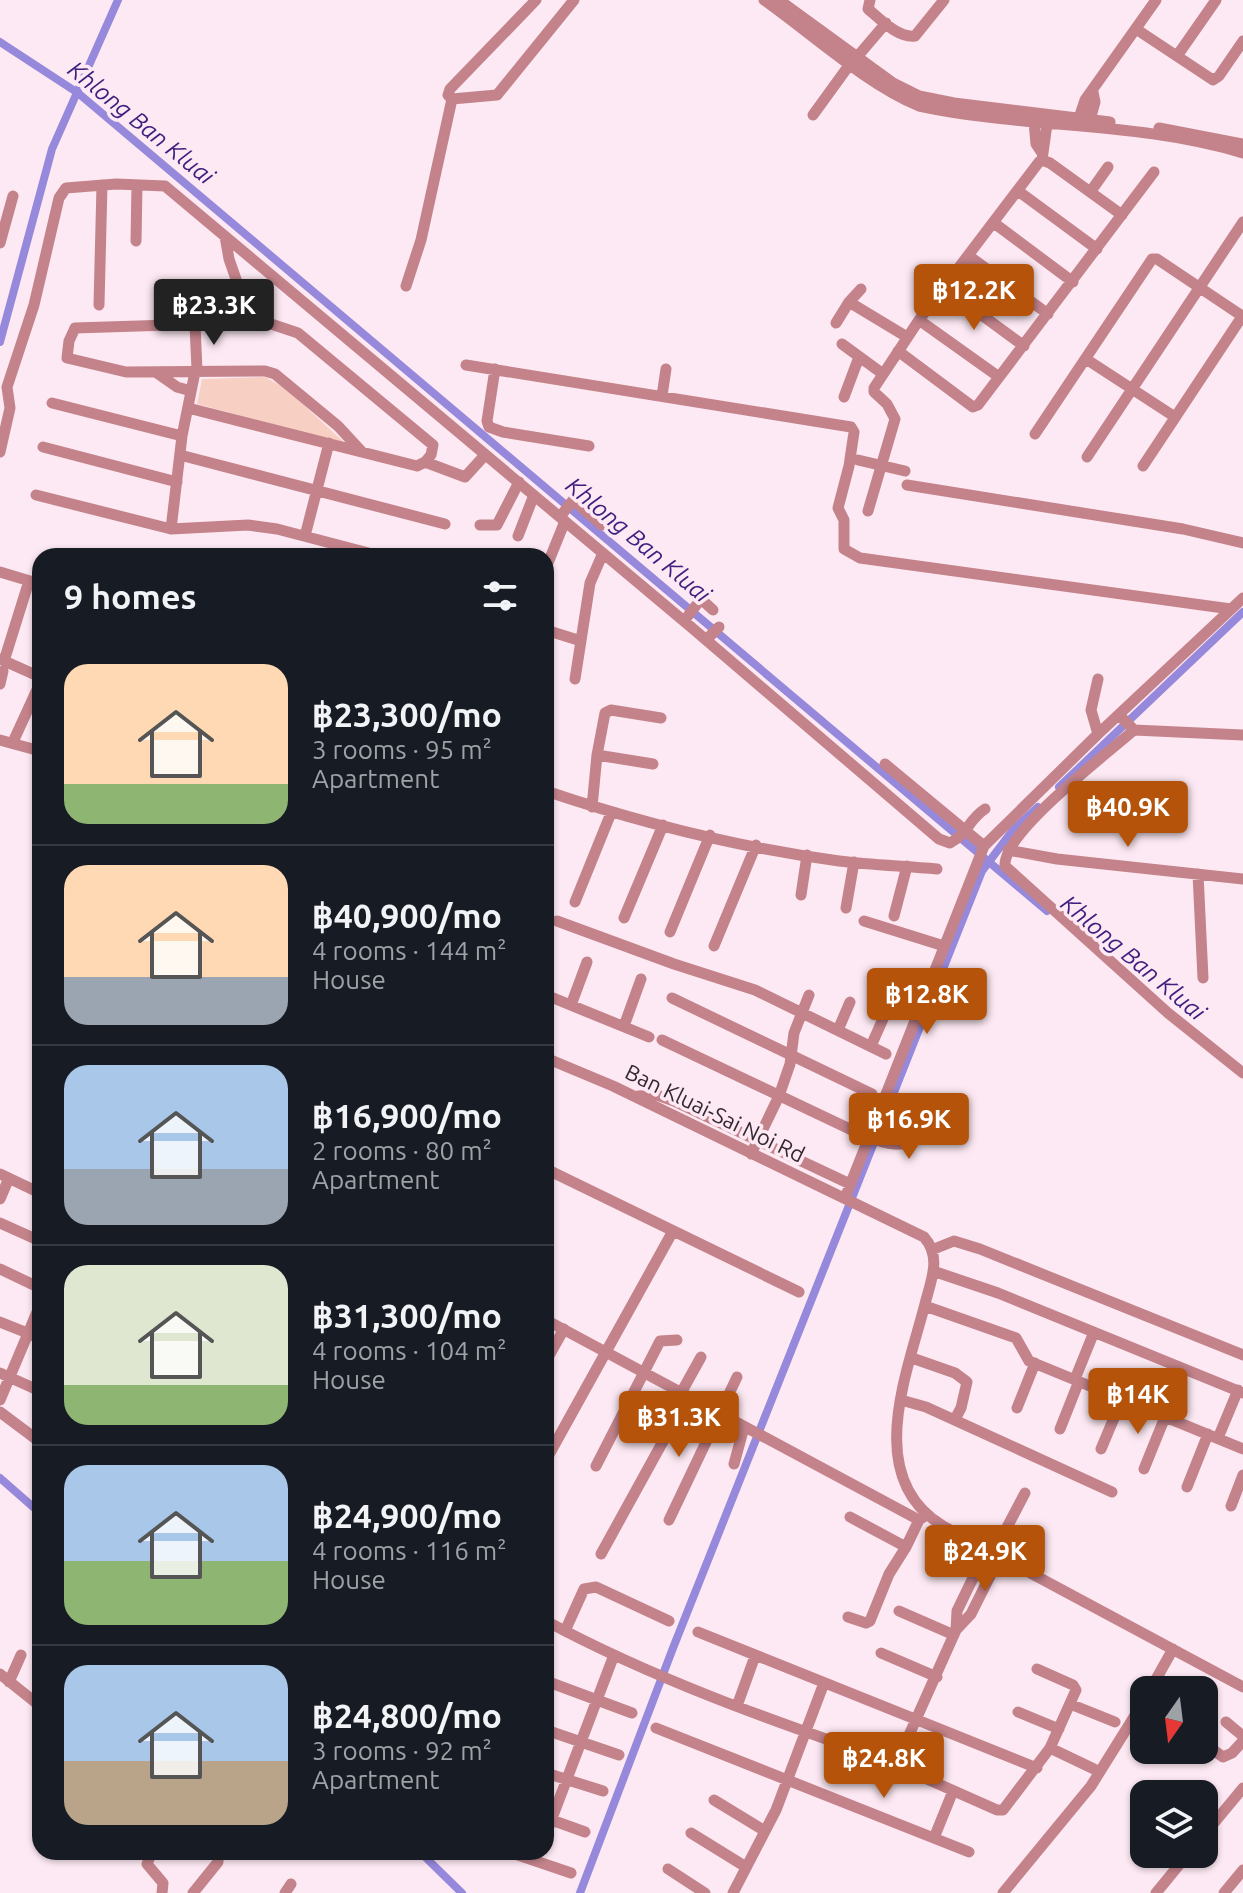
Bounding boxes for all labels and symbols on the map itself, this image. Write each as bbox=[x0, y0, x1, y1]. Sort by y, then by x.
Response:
water label: Khlong Ban Kluai bbox=[63, 56, 220, 190]
pin: ฿12.2K bbox=[909, 264, 1039, 332]
pin: ฿23.3K bbox=[149, 279, 279, 347]
water label: Khlong Ban Kluai bbox=[561, 471, 717, 608]
pin: ฿40.9K bbox=[1063, 781, 1193, 849]
water label: Khlong Ban Kluai bbox=[1056, 889, 1212, 1026]
pin: ฿12.8K bbox=[862, 968, 992, 1036]
street label: Ban Kluai-Sai Noi Rd bbox=[621, 1058, 809, 1167]
pin: ฿16.9K bbox=[844, 1093, 974, 1161]
pin: ฿14K bbox=[1091, 1368, 1185, 1436]
pin: ฿31.3K bbox=[614, 1391, 744, 1459]
pin: ฿24.9K bbox=[920, 1525, 1050, 1593]
north arrow bbox=[1130, 1676, 1218, 1764]
pin: ฿24.8K bbox=[819, 1732, 949, 1800]

